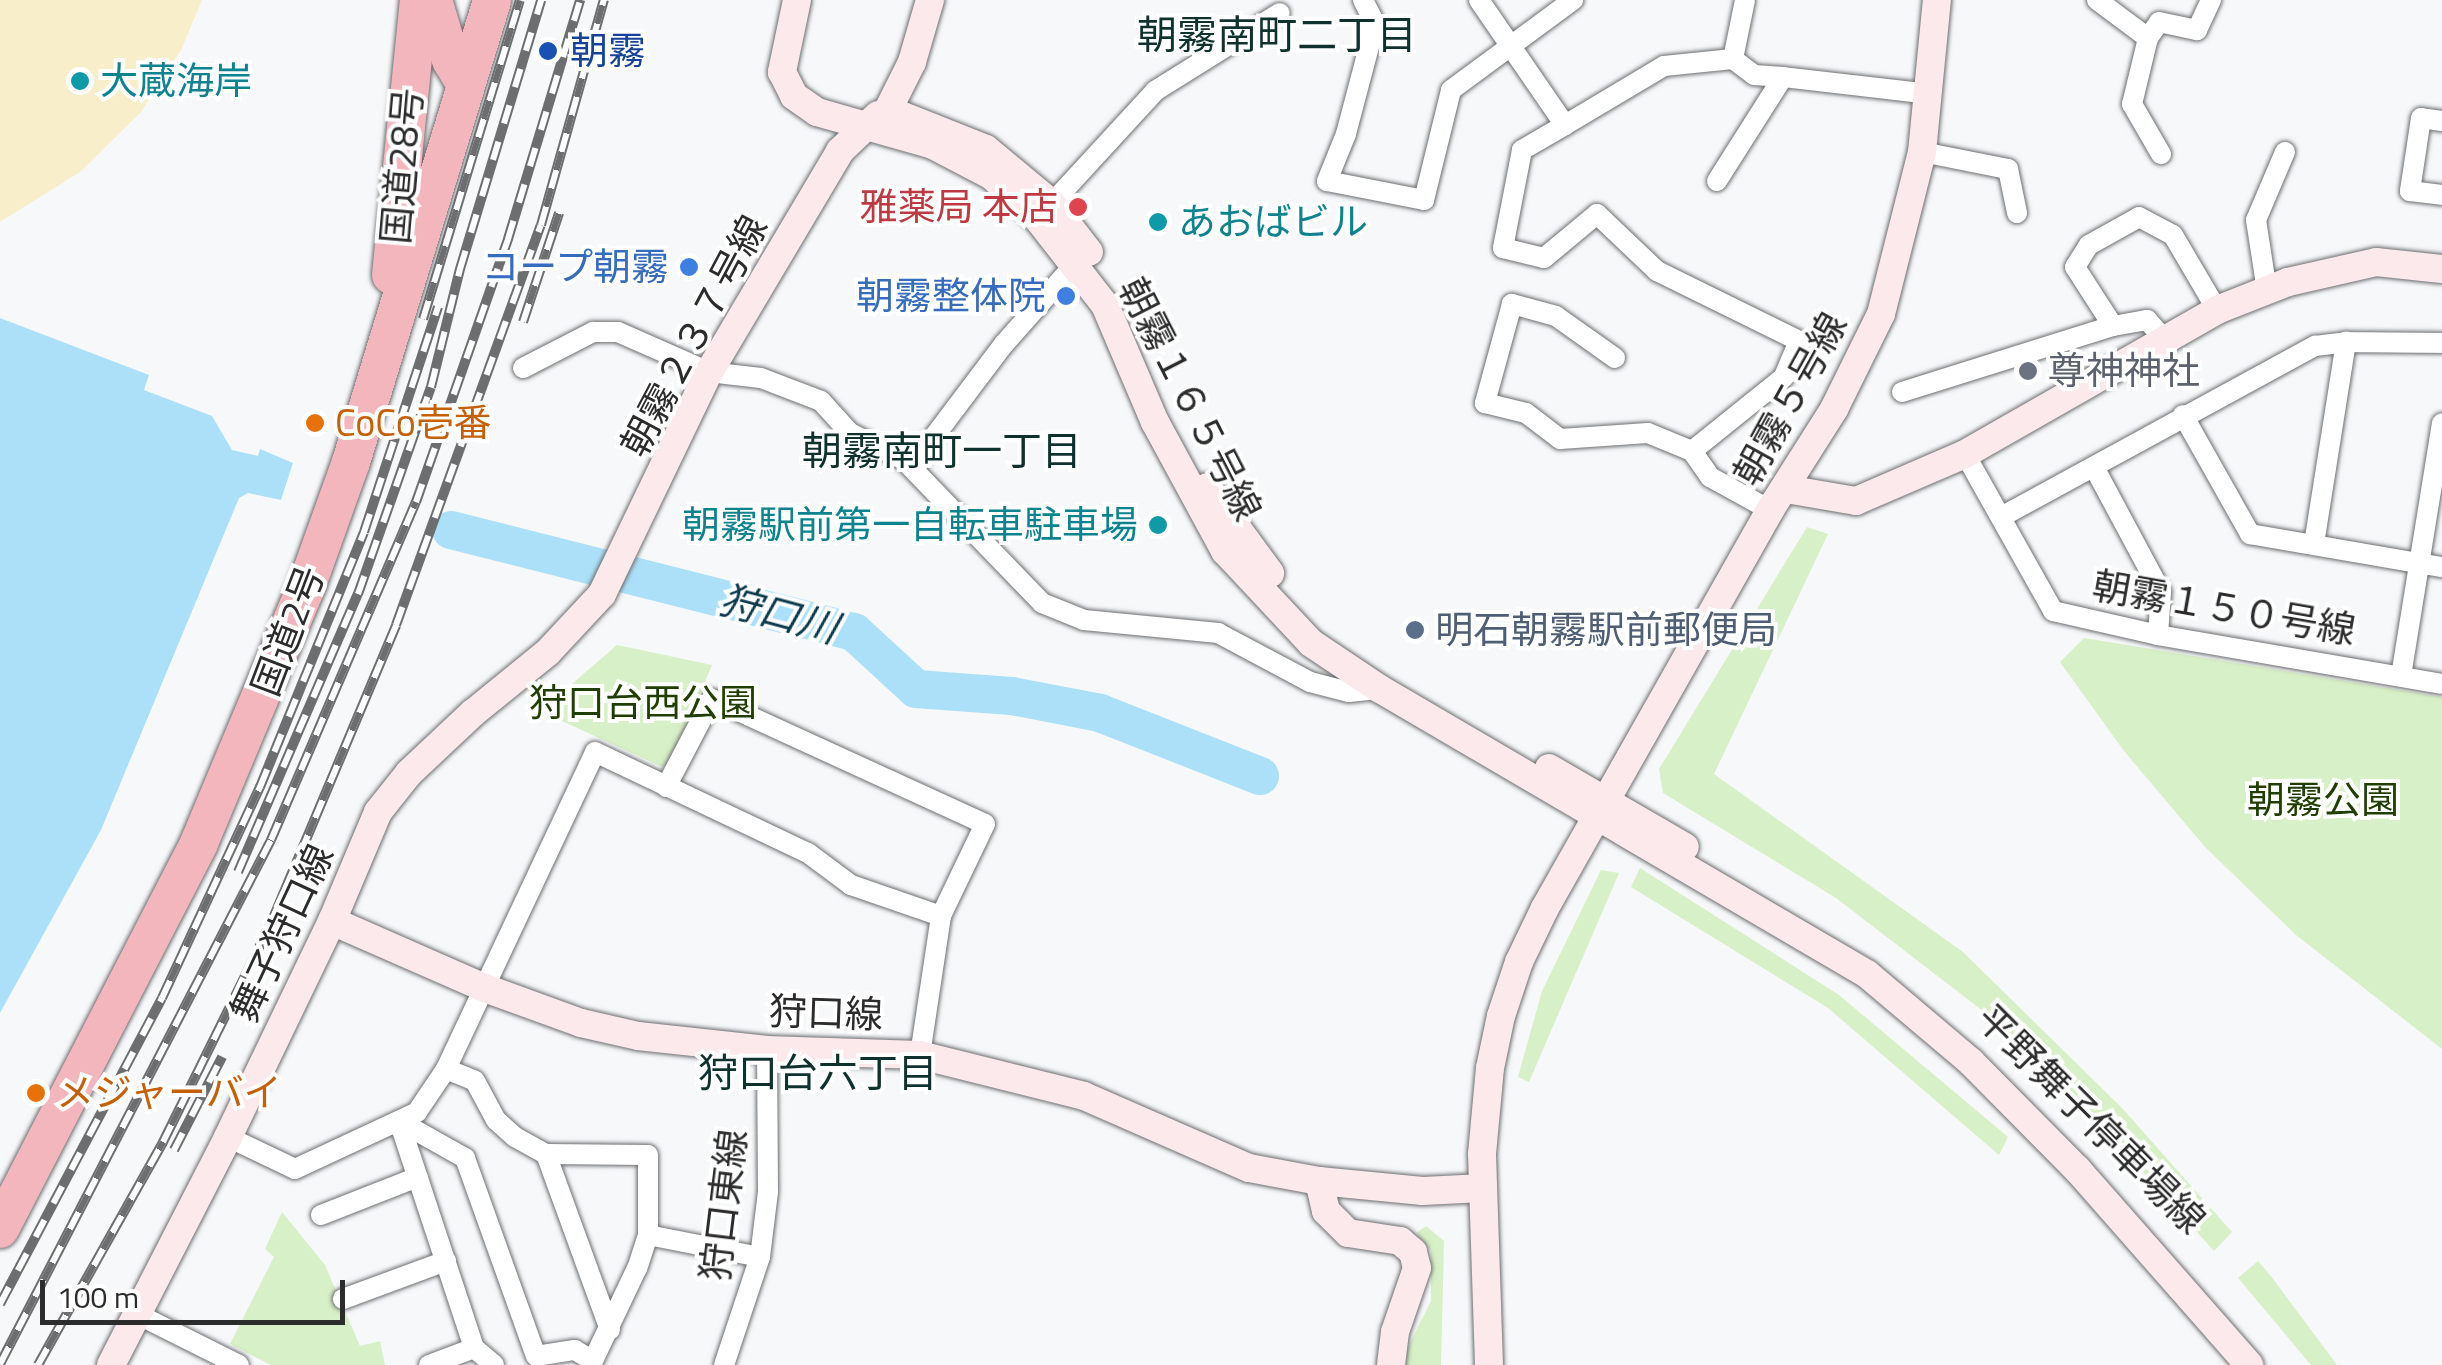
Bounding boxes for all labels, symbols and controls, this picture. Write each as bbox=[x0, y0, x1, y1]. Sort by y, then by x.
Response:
district label: 朝霧南町二丁目 bbox=[1137, 11, 1417, 59]
place label: 朝霧 bbox=[570, 28, 646, 74]
marker: 朝霧 bbox=[535, 38, 561, 64]
place label: 大蔵海岸 bbox=[100, 58, 252, 104]
marker: 大蔵海岸 bbox=[69, 70, 91, 92]
street label: 国道28号 bbox=[372, 86, 432, 246]
place label: 雅薬局 本店 bbox=[860, 184, 1058, 230]
marker: 雅薬局 本店 bbox=[1067, 196, 1089, 218]
place label: あおばビル bbox=[1178, 199, 1368, 245]
street label: 朝霧２３７号線 bbox=[611, 208, 777, 464]
marker: あおばビル bbox=[1147, 211, 1169, 233]
place label: コープ朝霧 bbox=[479, 244, 669, 290]
marker: コープ朝霧 bbox=[678, 256, 700, 278]
street label: 朝霧１６５号線 bbox=[1109, 270, 1271, 528]
place label: 朝霧整体院 bbox=[856, 273, 1046, 319]
marker: 朝霧整体院 bbox=[1055, 285, 1077, 307]
street label: 朝霧５号線 bbox=[1724, 305, 1856, 493]
place label: 尊神神社 bbox=[2048, 348, 2200, 394]
marker: 尊神神社 bbox=[2017, 360, 2039, 382]
place label: CoCo壱番 bbox=[335, 400, 492, 446]
marker: CoCo壱番 bbox=[304, 412, 326, 434]
district label: 朝霧南町一丁目 bbox=[802, 427, 1082, 475]
place label: 朝霧駅前第一自転車駐車場 bbox=[682, 502, 1138, 548]
marker: 朝霧駅前第一自転車駐車場 bbox=[1147, 514, 1169, 536]
street label: 国道2号 bbox=[242, 560, 334, 702]
street label: 朝霧１５０号線 bbox=[2089, 562, 2359, 654]
water label: 狩口川 bbox=[715, 575, 843, 653]
place label: 明石朝霧駅前郵便局 bbox=[1435, 607, 1777, 653]
marker: 明石朝霧駅前郵便局 bbox=[1404, 619, 1426, 641]
park label: 狩口台西公園 bbox=[529, 680, 757, 726]
park label: 朝霧公園 bbox=[2247, 777, 2399, 823]
street label: 舞子狩口線 bbox=[221, 837, 343, 1029]
street label: 狩口線 bbox=[768, 988, 884, 1038]
street label: 平野舞子停車場線 bbox=[1967, 995, 2215, 1243]
district label: 狩口台六丁目 bbox=[698, 1049, 938, 1097]
place label: メジャーバイ bbox=[56, 1070, 284, 1116]
marker: メジャーバイ bbox=[25, 1082, 47, 1104]
street label: 狩口東線 bbox=[692, 1127, 756, 1283]
scale bar bbox=[45, 1260, 350, 1322]
text: 100 m bbox=[57, 1274, 139, 1320]

